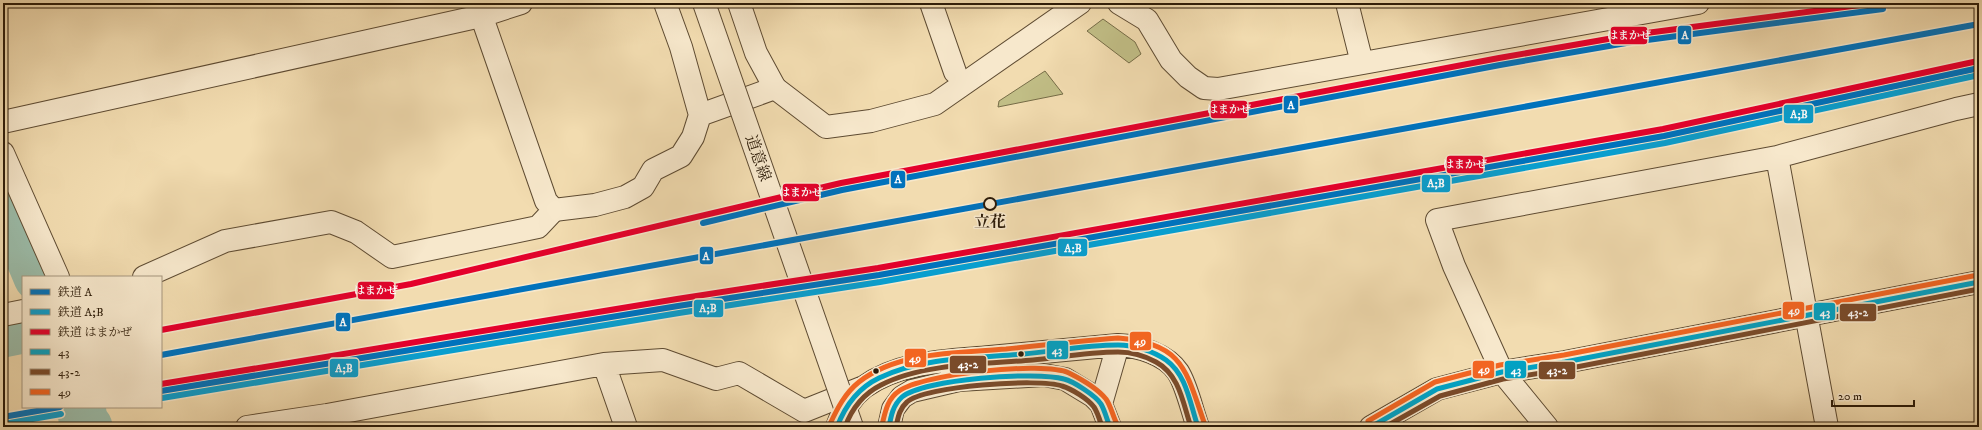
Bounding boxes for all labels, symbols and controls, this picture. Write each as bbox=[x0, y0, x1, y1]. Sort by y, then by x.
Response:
line badge: A bbox=[1677, 25, 1692, 45]
line badge: はまかぜ bbox=[1610, 26, 1648, 45]
text: はまかぜ bbox=[1607, 29, 1651, 43]
text: A bbox=[1680, 29, 1689, 43]
line badge: A bbox=[1283, 95, 1299, 114]
text: A bbox=[1286, 99, 1295, 113]
line badge: はまかぜ bbox=[1210, 100, 1248, 119]
text: はまかぜ bbox=[1207, 103, 1251, 117]
line badge: A;B bbox=[1783, 104, 1814, 124]
text: A;B bbox=[1789, 108, 1808, 122]
street label: 道意線 bbox=[741, 132, 775, 184]
line badge: はまかぜ bbox=[1446, 155, 1484, 174]
text: はまかぜ bbox=[1443, 158, 1487, 172]
line badge: A bbox=[890, 170, 906, 189]
text: A bbox=[893, 173, 902, 187]
line badge: A;B bbox=[1421, 174, 1451, 193]
text: A;B bbox=[1426, 177, 1445, 191]
line badge: はまかぜ bbox=[782, 183, 820, 202]
text: はまかぜ bbox=[779, 186, 823, 200]
marker: 立花 bbox=[983, 197, 997, 211]
place label: 立花 bbox=[974, 212, 1006, 232]
line badge: A;B bbox=[1057, 238, 1088, 257]
text: A;B bbox=[1063, 242, 1082, 256]
line badge: A bbox=[699, 246, 714, 265]
text: A bbox=[701, 250, 710, 264]
legend bbox=[22, 276, 162, 408]
line badge: はまかぜ bbox=[357, 281, 395, 300]
text: はまかぜ bbox=[354, 284, 398, 298]
text: 鉄道 A bbox=[57, 285, 93, 300]
line badge: A;B bbox=[693, 299, 724, 318]
line badge: 49 bbox=[1782, 301, 1805, 320]
text: A;B bbox=[698, 302, 717, 316]
line badge: 43 bbox=[1813, 302, 1836, 321]
line badge: 43-2 bbox=[1839, 303, 1877, 322]
text: 49 bbox=[1787, 304, 1800, 318]
text: 鉄道 A;B bbox=[57, 305, 104, 320]
text: 43 bbox=[1819, 306, 1830, 320]
text: 43-2 bbox=[1847, 306, 1869, 320]
line badge: A bbox=[335, 312, 351, 332]
text: A bbox=[338, 316, 347, 330]
text: 鉄道 はまかぜ bbox=[57, 325, 133, 340]
line badge: 49 bbox=[1129, 331, 1152, 351]
text: 49 bbox=[1133, 335, 1146, 349]
line badge: 43 bbox=[1046, 340, 1069, 360]
text: 43 bbox=[1051, 344, 1062, 358]
text: 43 bbox=[58, 345, 69, 360]
line badge: 49 bbox=[904, 348, 927, 368]
unlabelled marker bbox=[1016, 349, 1026, 359]
text: 49 bbox=[908, 352, 921, 366]
line badge: 43-2 bbox=[949, 355, 987, 374]
line badge: A;B bbox=[329, 358, 359, 378]
text: 43-2 bbox=[957, 358, 979, 372]
line badge: 49 bbox=[1472, 360, 1495, 379]
line badge: 43 bbox=[1504, 360, 1527, 379]
line badge: 43-2 bbox=[1538, 361, 1576, 380]
text: A;B bbox=[334, 362, 353, 376]
text: 49 bbox=[1477, 363, 1490, 377]
text: 43 bbox=[1510, 364, 1521, 378]
text: 43-2 bbox=[1546, 364, 1568, 378]
text: 43-2 bbox=[58, 365, 80, 380]
unlabelled marker bbox=[871, 366, 881, 376]
scale bar bbox=[1832, 382, 1914, 408]
text: 49 bbox=[58, 385, 71, 400]
text: 20 m bbox=[1838, 389, 1862, 404]

